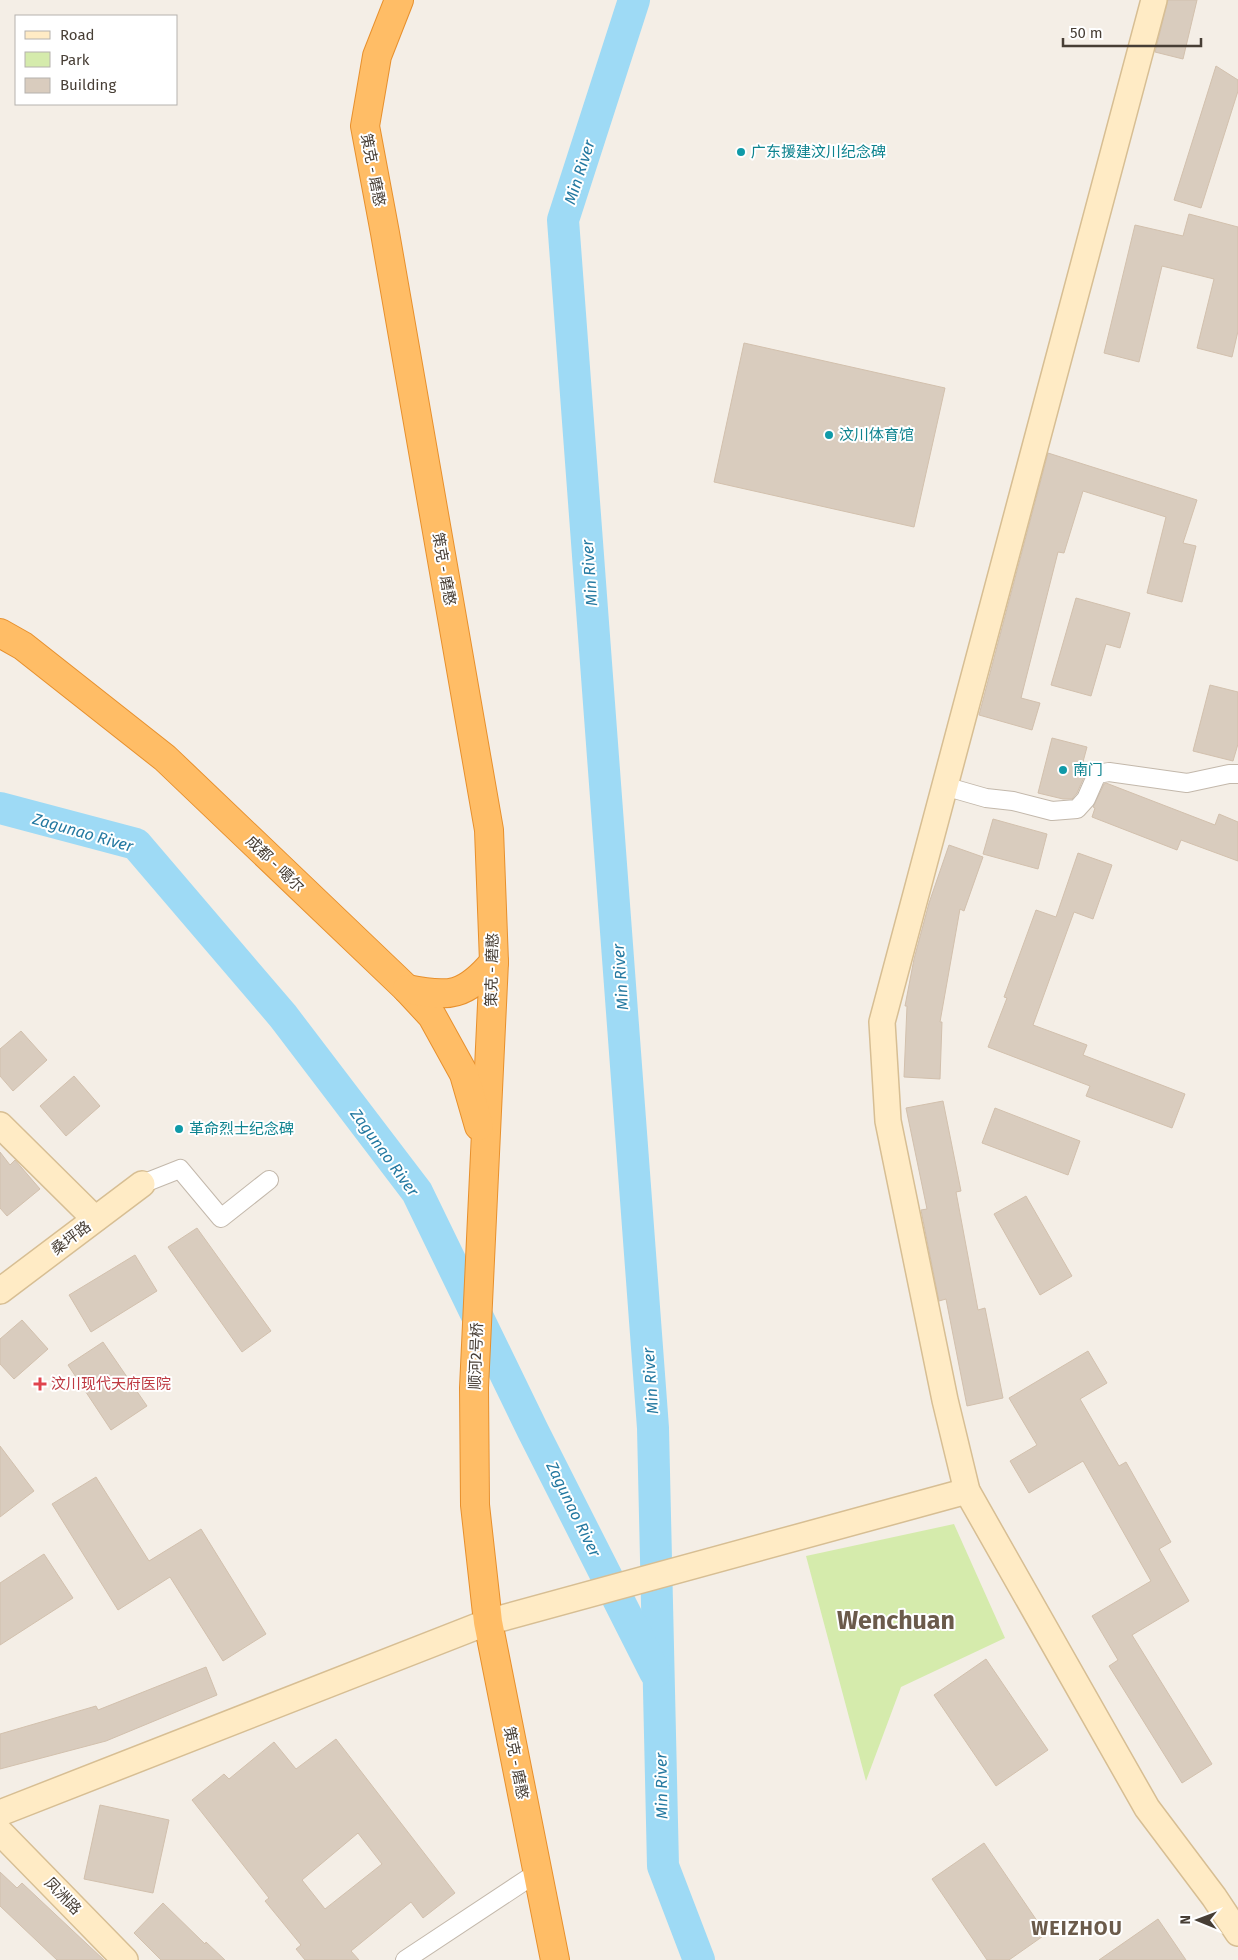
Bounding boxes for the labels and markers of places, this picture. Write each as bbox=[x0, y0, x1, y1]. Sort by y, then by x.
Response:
place label: 广东援建汶川纪念碑 bbox=[751, 143, 886, 161]
marker: 广东援建汶川纪念碑 bbox=[735, 146, 747, 158]
place label: 汶川体育馆 bbox=[839, 426, 914, 444]
marker: 汶川体育馆 bbox=[823, 429, 835, 441]
place label: 南门 bbox=[1073, 761, 1103, 779]
marker: 南门 bbox=[1057, 764, 1069, 776]
place label: 革命烈士纪念碑 bbox=[189, 1120, 294, 1138]
marker: 革命烈士纪念碑 bbox=[173, 1123, 185, 1135]
place label: 汶川现代天府医院 bbox=[51, 1375, 171, 1393]
marker: 汶川现代天府医院 bbox=[33, 1377, 47, 1391]

